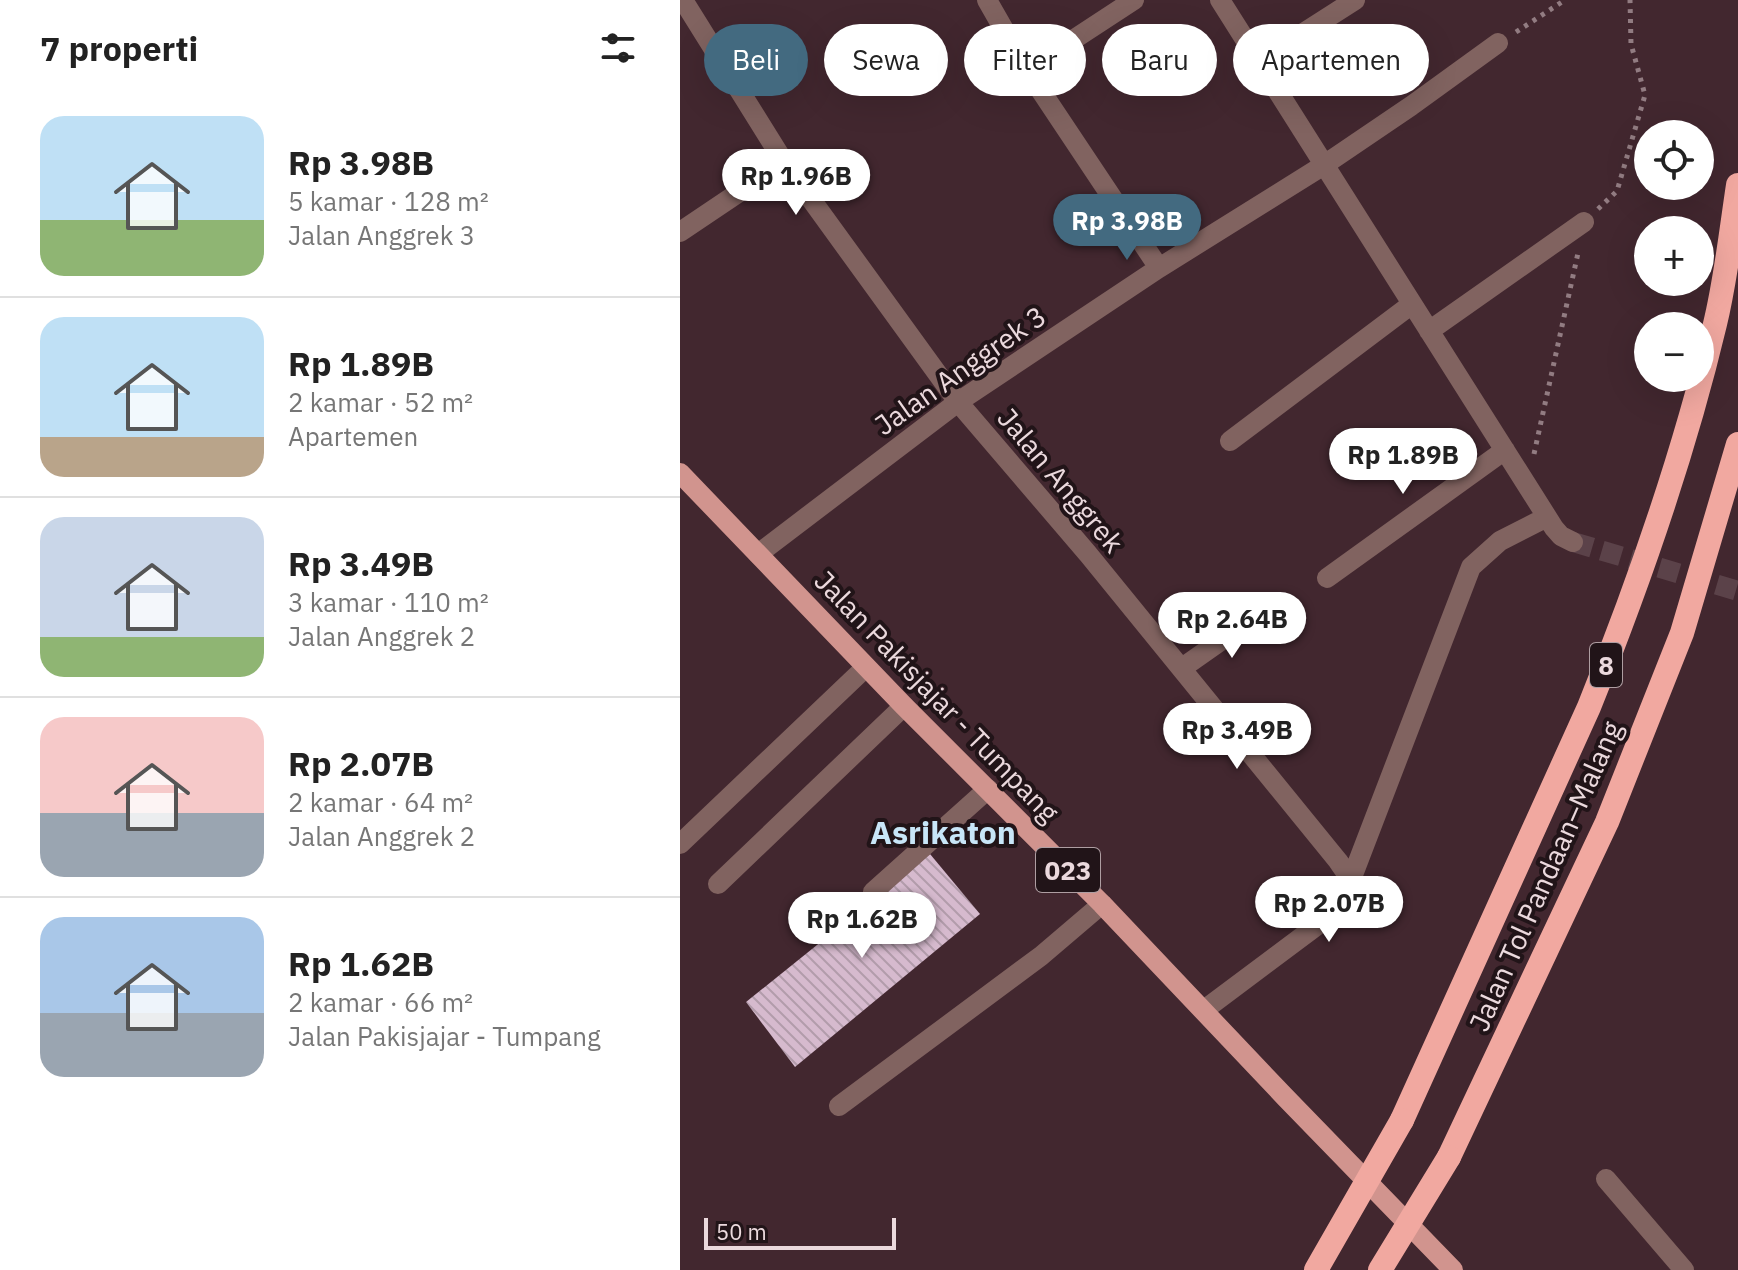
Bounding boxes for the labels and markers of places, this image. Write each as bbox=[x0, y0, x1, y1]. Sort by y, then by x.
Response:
pin: Rp 1.96B bbox=[713, 149, 879, 217]
pin: Rp 3.98B bbox=[1044, 194, 1210, 262]
pin: Rp 1.89B bbox=[1320, 428, 1486, 496]
pin: Rp 2.64B bbox=[1149, 592, 1315, 660]
pin: Rp 3.49B bbox=[1154, 703, 1320, 771]
pin: Rp 2.07B bbox=[1246, 876, 1412, 944]
pin: Rp 1.62B bbox=[779, 892, 945, 960]

